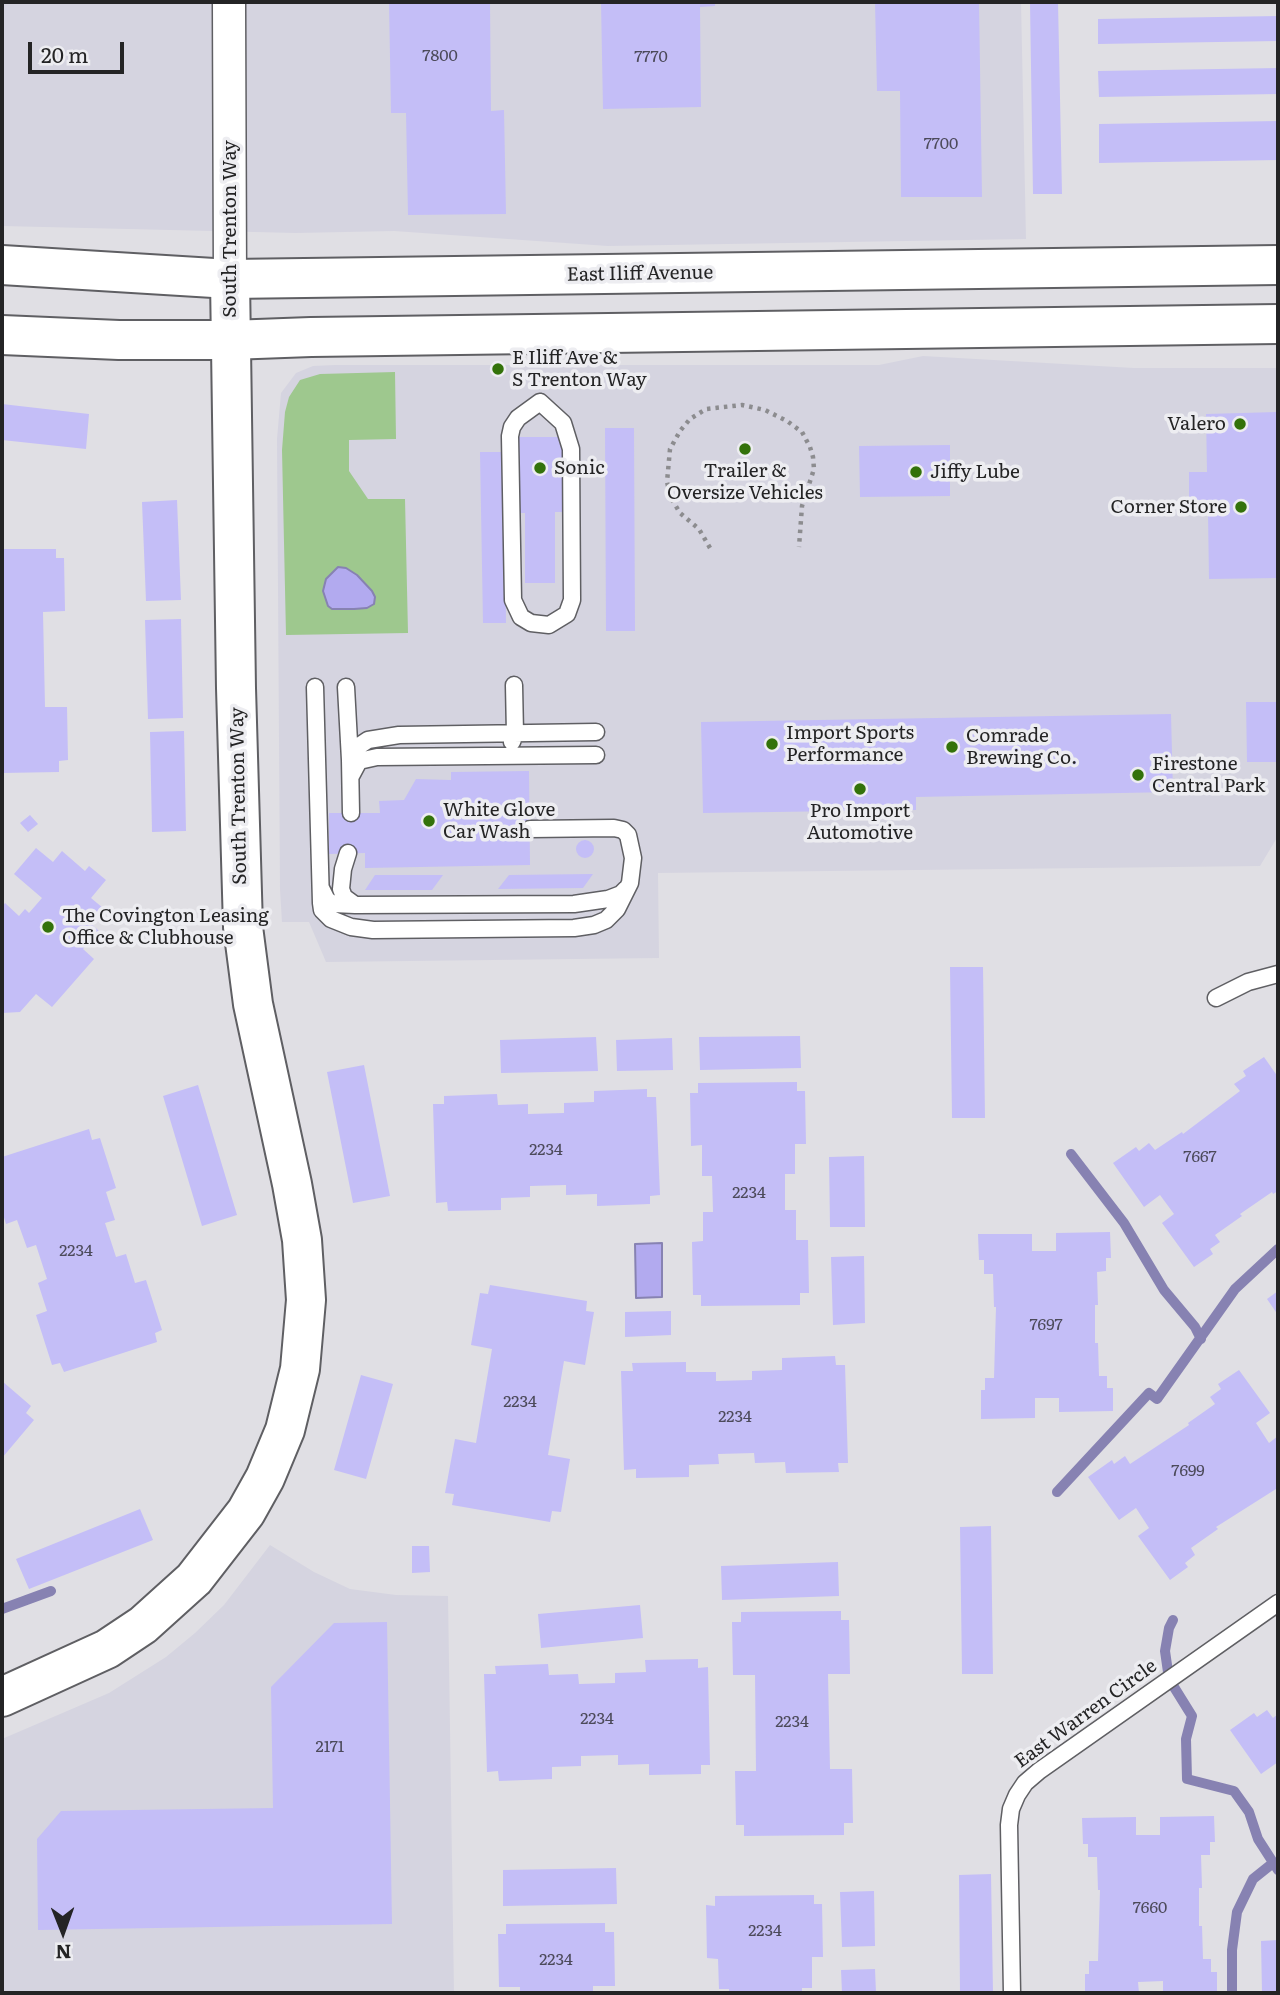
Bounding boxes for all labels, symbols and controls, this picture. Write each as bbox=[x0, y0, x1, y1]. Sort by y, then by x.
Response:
scale bar bbox=[32, 28, 128, 72]
text: 20 m bbox=[41, 38, 88, 69]
house number: 7800 bbox=[422, 46, 458, 66]
house number: 7770 bbox=[634, 47, 668, 67]
house number: 7700 bbox=[924, 134, 958, 154]
street label: South Trenton Way bbox=[219, 140, 241, 318]
street label: East Iliff Avenue bbox=[566, 261, 714, 287]
place label: E Iliff Ave & S Trenton Way bbox=[512, 347, 647, 391]
marker: E Iliff Ave & S Trenton Way bbox=[490, 361, 506, 377]
place label: Valero bbox=[1167, 413, 1226, 435]
marker: Valero bbox=[1232, 416, 1248, 432]
marker: Trailer & Oversize Vehicles bbox=[737, 441, 753, 457]
place label: Sonic bbox=[554, 457, 605, 479]
marker: Sonic bbox=[532, 460, 548, 476]
place label: Trailer & Oversize Vehicles bbox=[667, 460, 823, 504]
place label: Jiffy Lube bbox=[930, 461, 1020, 483]
marker: Jiffy Lube bbox=[908, 464, 924, 480]
place label: Corner Store bbox=[1111, 496, 1227, 518]
marker: Corner Store bbox=[1233, 499, 1249, 515]
street label: South Trenton Way bbox=[226, 707, 252, 885]
place label: Import Sports Performance bbox=[786, 722, 914, 766]
place label: Comrade Brewing Co. bbox=[966, 725, 1077, 769]
marker: Import Sports Performance bbox=[764, 736, 780, 752]
marker: Comrade Brewing Co. bbox=[944, 739, 960, 755]
place label: Firestone Central Park bbox=[1152, 753, 1265, 797]
marker: Firestone Central Park bbox=[1130, 767, 1146, 783]
marker: Pro Import Automotive bbox=[852, 781, 868, 797]
place label: White Glove Car Wash bbox=[443, 799, 555, 843]
place label: Pro Import Automotive bbox=[807, 800, 913, 844]
marker: White Glove Car Wash bbox=[421, 813, 437, 829]
place label: The Covington Leasing Office & Clubhouse bbox=[62, 905, 269, 949]
marker: The Covington Leasing Office & Clubhouse bbox=[40, 919, 56, 935]
house number: 2234 bbox=[529, 1140, 563, 1160]
house number: 7667 bbox=[1183, 1147, 1217, 1167]
house number: 2234 bbox=[732, 1183, 766, 1203]
house number: 2234 bbox=[59, 1241, 93, 1261]
house number: 7697 bbox=[1029, 1315, 1063, 1335]
house number: 2234 bbox=[503, 1392, 537, 1412]
house number: 2234 bbox=[718, 1407, 752, 1427]
house number: 7699 bbox=[1171, 1461, 1205, 1481]
street label: East Warren Circle bbox=[1010, 1655, 1162, 1773]
house number: 2234 bbox=[580, 1709, 614, 1729]
house number: 2234 bbox=[775, 1712, 809, 1732]
house number: 2171 bbox=[316, 1737, 344, 1757]
north arrow bbox=[28, 1897, 98, 1967]
house number: 7660 bbox=[1133, 1898, 1167, 1918]
house number: 2234 bbox=[748, 1921, 782, 1941]
text: N bbox=[55, 1939, 72, 1967]
house number: 2234 bbox=[539, 1950, 573, 1970]

